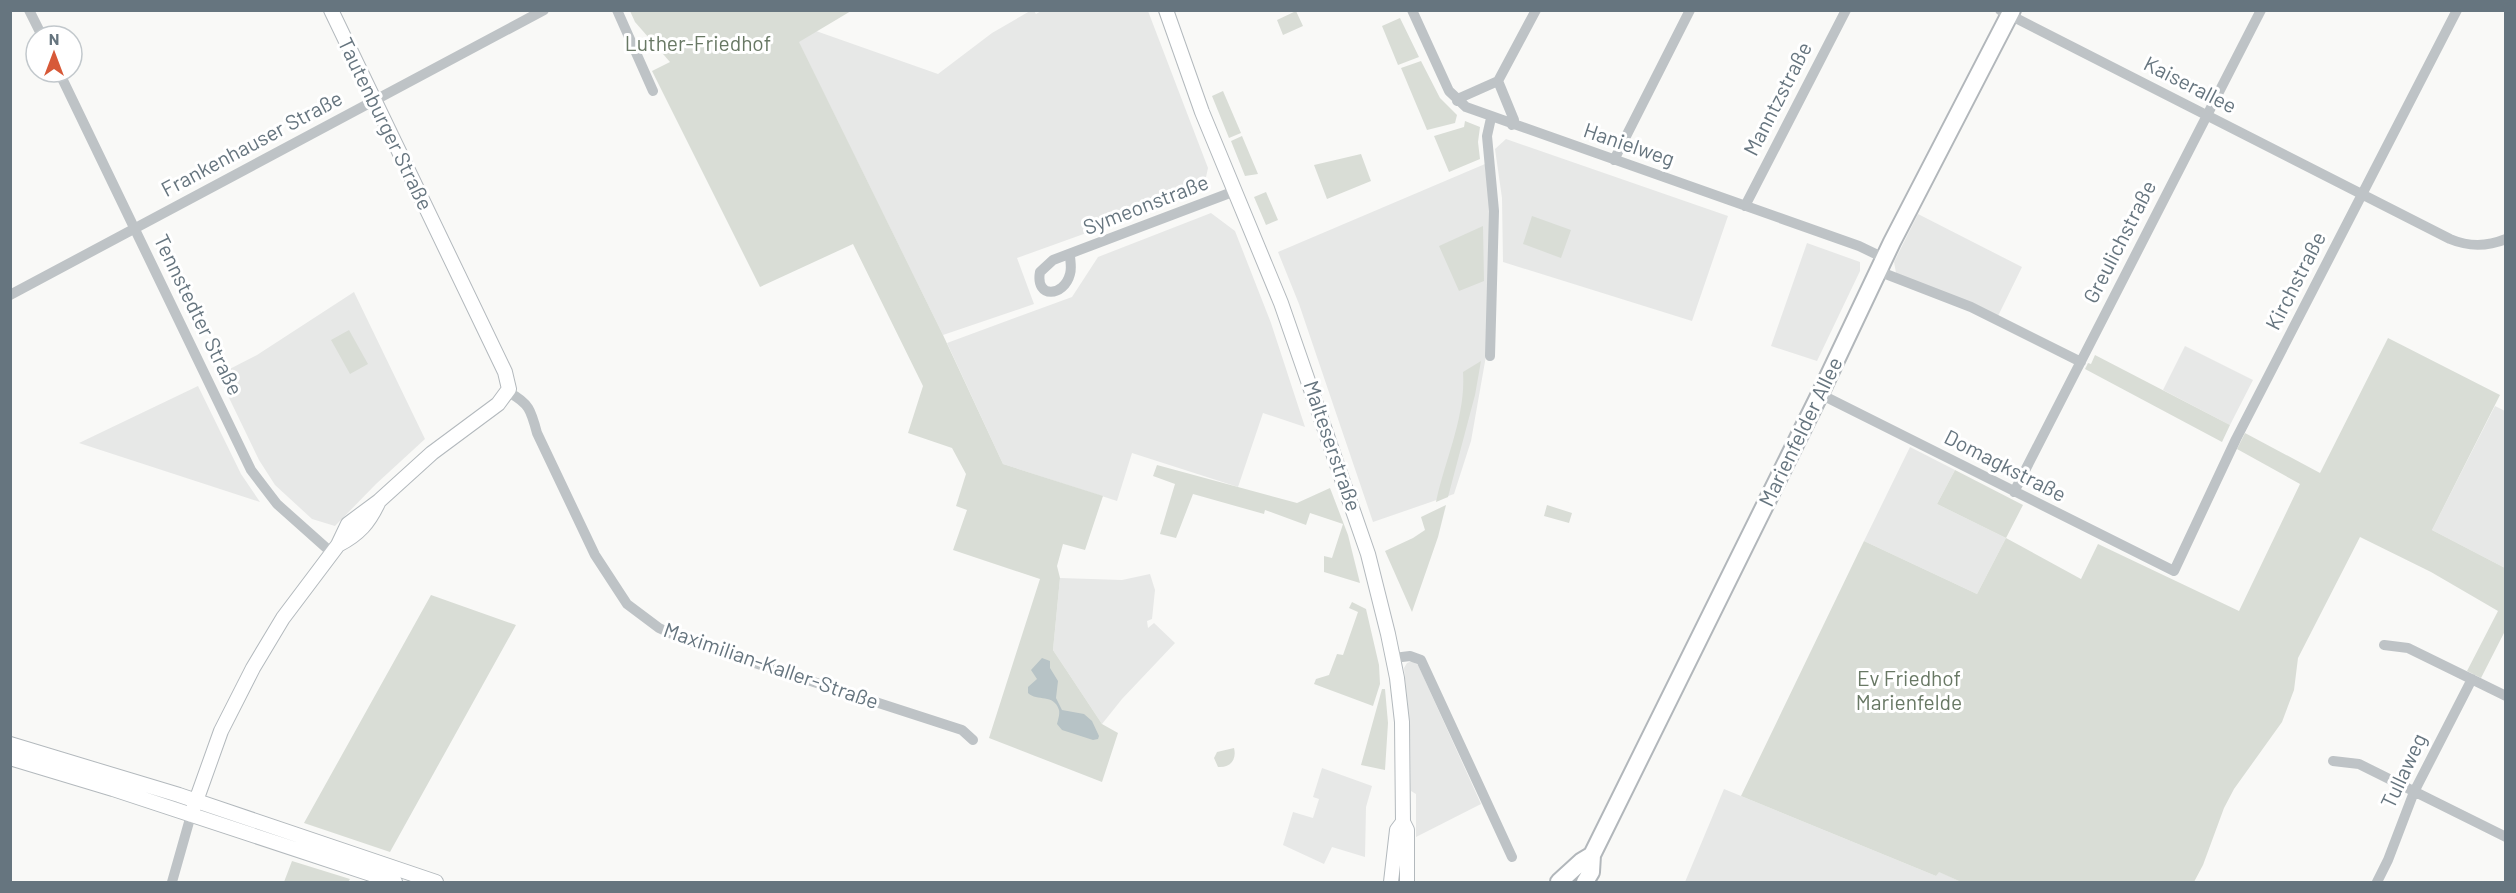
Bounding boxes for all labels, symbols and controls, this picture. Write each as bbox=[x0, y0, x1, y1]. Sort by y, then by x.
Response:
north arrow bbox=[24, 24, 84, 84]
text: N bbox=[49, 29, 59, 48]
park label: Luther-Friedhof bbox=[625, 30, 771, 55]
street label: Tautenburger Straße bbox=[334, 33, 439, 214]
street label: Manntzstraße bbox=[1737, 37, 1816, 159]
street label: Kaiserallee bbox=[2140, 50, 2241, 118]
street label: Frankenhauser Straße bbox=[156, 84, 346, 201]
street label: Hanielweg bbox=[1581, 116, 1678, 171]
street label: Symeonstraße bbox=[1079, 168, 1212, 239]
street label: Greulichstraße bbox=[2077, 176, 2160, 307]
street label: Kirchstraße bbox=[2259, 227, 2330, 334]
street label: Tennstedter Straße bbox=[150, 230, 249, 399]
street label: Marienfelder Allee bbox=[1753, 353, 1847, 510]
street label: Malteserstraße bbox=[1299, 377, 1367, 514]
street label: Domagkstraße bbox=[1941, 423, 2071, 506]
street label: Maximilian-Kaller-Straße bbox=[661, 616, 882, 713]
park label: Ev Friedhof Marienfelde bbox=[1856, 665, 1962, 714]
street label: Tullaweg bbox=[2374, 729, 2431, 812]

